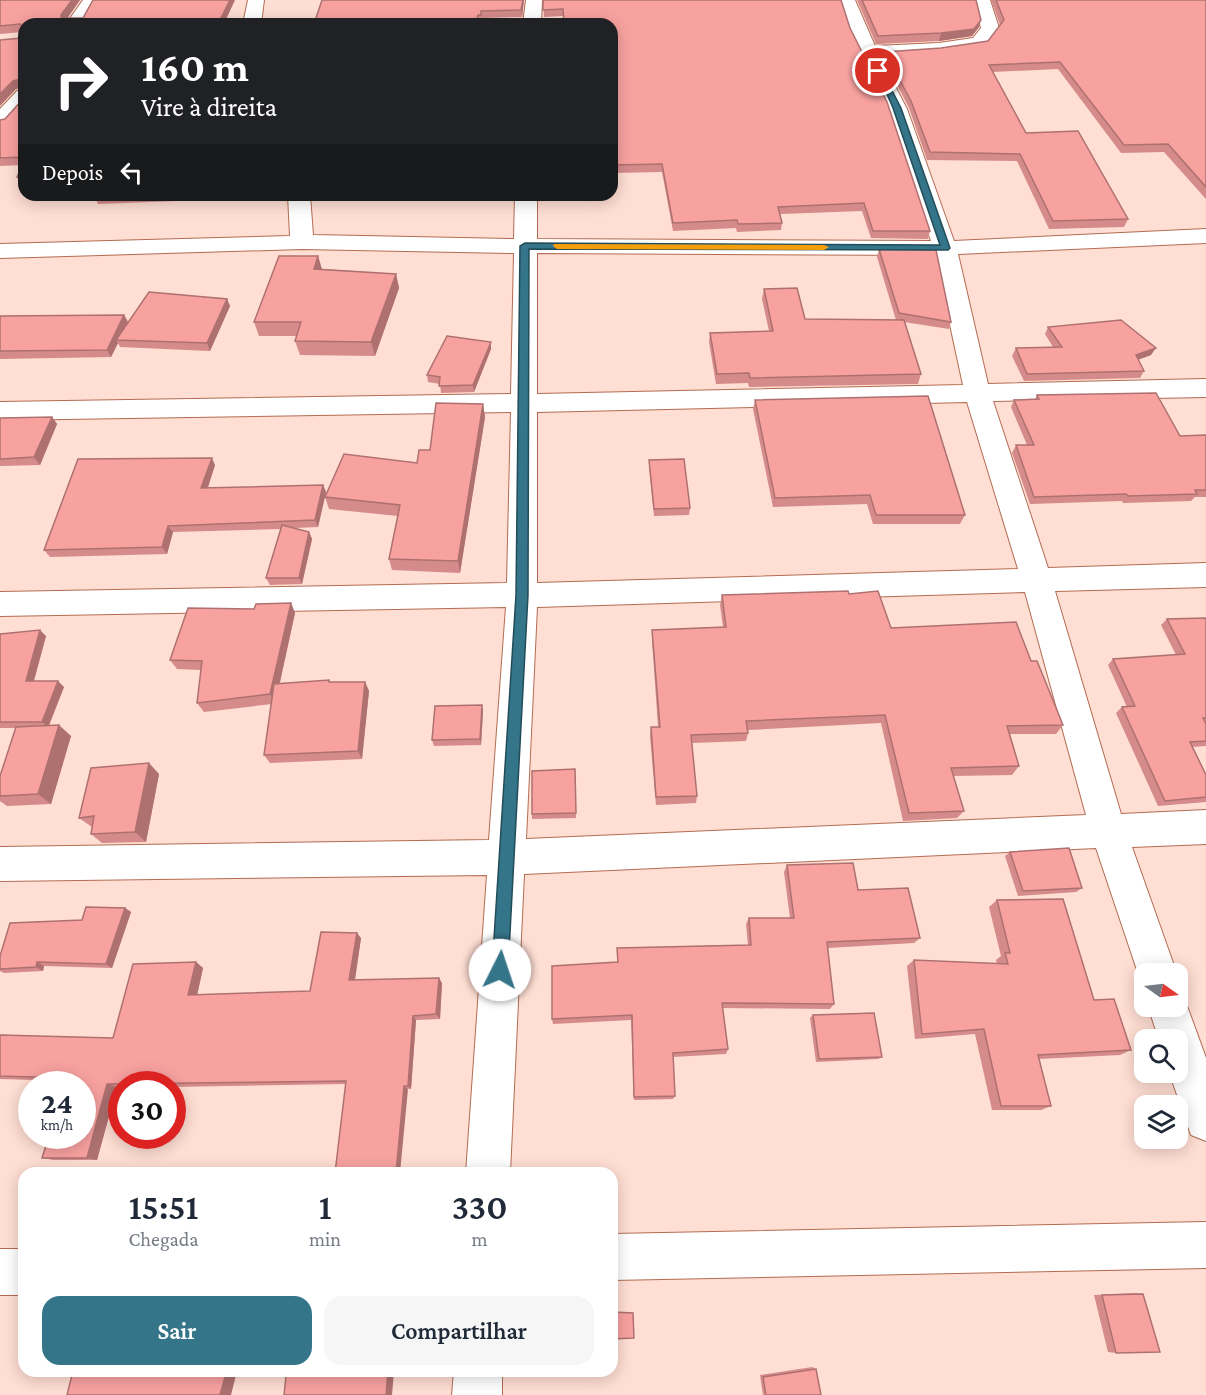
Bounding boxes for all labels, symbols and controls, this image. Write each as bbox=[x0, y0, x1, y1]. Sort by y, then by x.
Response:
icon: right bbox=[42, 42, 120, 120]
text: 160 m bbox=[141, 43, 249, 90]
pin bbox=[852, 45, 903, 96]
icon: arrive bbox=[861, 54, 894, 87]
text: Vire à direita bbox=[141, 92, 277, 122]
icon: left bbox=[115, 156, 148, 189]
text: Depois bbox=[42, 160, 103, 185]
position arrow bbox=[468, 938, 532, 1002]
north arrow bbox=[1134, 963, 1188, 1017]
map controls bbox=[1134, 963, 1188, 1149]
button: search bbox=[1134, 1029, 1188, 1083]
speed limit sign: 30 bbox=[108, 1071, 186, 1149]
text: 24 bbox=[41, 1086, 73, 1119]
button: layers bbox=[1134, 1095, 1188, 1149]
text: km/h bbox=[41, 1117, 73, 1133]
text: 15:51 bbox=[129, 1187, 198, 1227]
text: 1 bbox=[319, 1187, 332, 1227]
text: 330 bbox=[452, 1187, 507, 1227]
text: Chegada bbox=[129, 1228, 199, 1250]
text: min bbox=[309, 1228, 341, 1250]
text: m bbox=[472, 1228, 488, 1250]
button: Sair bbox=[42, 1296, 312, 1365]
button: Compartilhar bbox=[324, 1296, 594, 1365]

